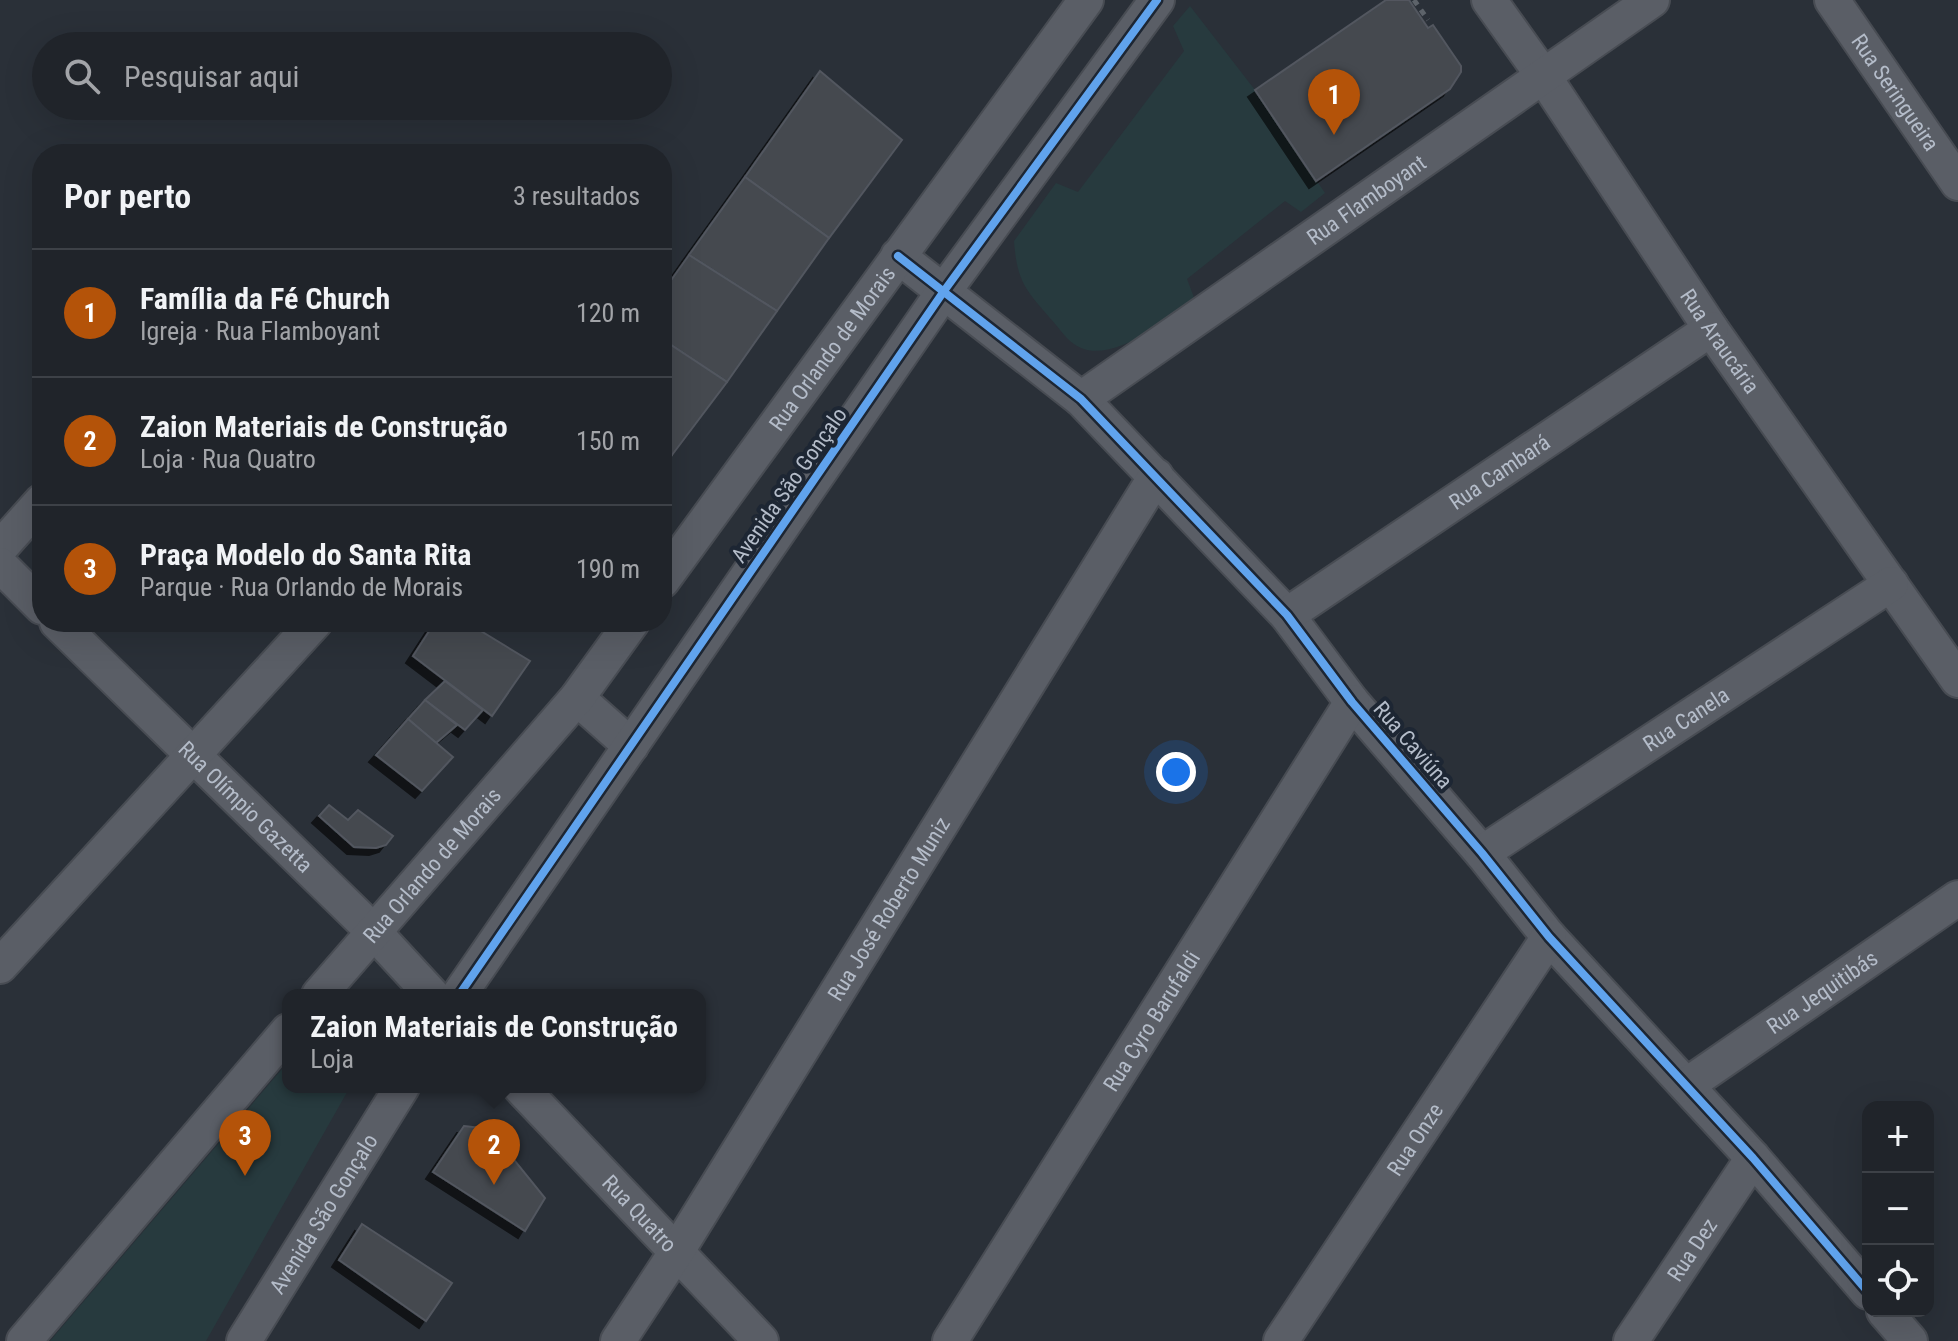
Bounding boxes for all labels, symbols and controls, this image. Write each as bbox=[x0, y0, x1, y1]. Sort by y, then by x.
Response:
street label: Rua Seringueira bbox=[1847, 29, 1944, 155]
search box bbox=[32, 32, 672, 120]
icon: search bbox=[60, 54, 104, 98]
text: Pesquisar aqui bbox=[124, 59, 299, 94]
pin: 1 bbox=[1308, 69, 1360, 135]
street label: Rua Flamboyant bbox=[1302, 150, 1430, 250]
text: Por perto bbox=[64, 176, 191, 216]
text: 3 resultados bbox=[513, 181, 640, 211]
street label: Rua Orlando de Morais bbox=[764, 261, 900, 435]
text: Família da Fé Church bbox=[140, 281, 390, 316]
street label: Rua Araucária bbox=[1675, 284, 1765, 398]
text: 1 bbox=[83, 298, 97, 328]
text: 120 m bbox=[576, 298, 640, 328]
text: Igreja · Rua Flamboyant bbox=[140, 316, 380, 346]
street label: Avenida São Gonçalo bbox=[726, 403, 852, 567]
text: Zaion Materiais de Construção bbox=[140, 409, 508, 444]
text: 2 bbox=[83, 426, 97, 456]
text: 150 m bbox=[576, 426, 640, 456]
street label: Rua Cambará bbox=[1444, 429, 1554, 515]
text: Loja · Rua Quatro bbox=[140, 444, 316, 474]
text: Praça Modelo do Santa Rita bbox=[140, 537, 471, 572]
text: 3 bbox=[83, 554, 97, 584]
text: 190 m bbox=[576, 554, 640, 584]
text: Parque · Rua Orlando de Morais bbox=[140, 572, 463, 602]
street label: Rua Canela bbox=[1638, 682, 1733, 756]
street label: Rua Caviúna bbox=[1368, 696, 1458, 794]
street label: Rua Olímpio Gazetta bbox=[174, 736, 318, 877]
your location bbox=[1156, 752, 1196, 792]
street label: Rua Orlando de Morais bbox=[358, 783, 506, 948]
street label: Rua José Roberto Muniz bbox=[822, 812, 955, 1005]
street label: Rua Jequitibás bbox=[1762, 945, 1882, 1039]
street label: Rua Cyro Barufaldi bbox=[1098, 946, 1205, 1096]
popup bbox=[282, 989, 706, 1093]
text: Zaion Materiais de Construção bbox=[310, 1009, 678, 1044]
text: Loja bbox=[310, 1044, 354, 1074]
street label: Rua Onze bbox=[1382, 1098, 1448, 1180]
map controls bbox=[1862, 1101, 1934, 1317]
button: + bbox=[1862, 1101, 1934, 1173]
pin: 3 bbox=[219, 1110, 271, 1176]
pin: 2 bbox=[468, 1119, 520, 1185]
street label: Avenida São Gonçalo bbox=[264, 1129, 382, 1298]
street label: Rua Quatro bbox=[598, 1170, 682, 1257]
button: − bbox=[1862, 1173, 1934, 1245]
street label: Rua Dez bbox=[1662, 1213, 1722, 1286]
button: locate bbox=[1862, 1245, 1934, 1317]

